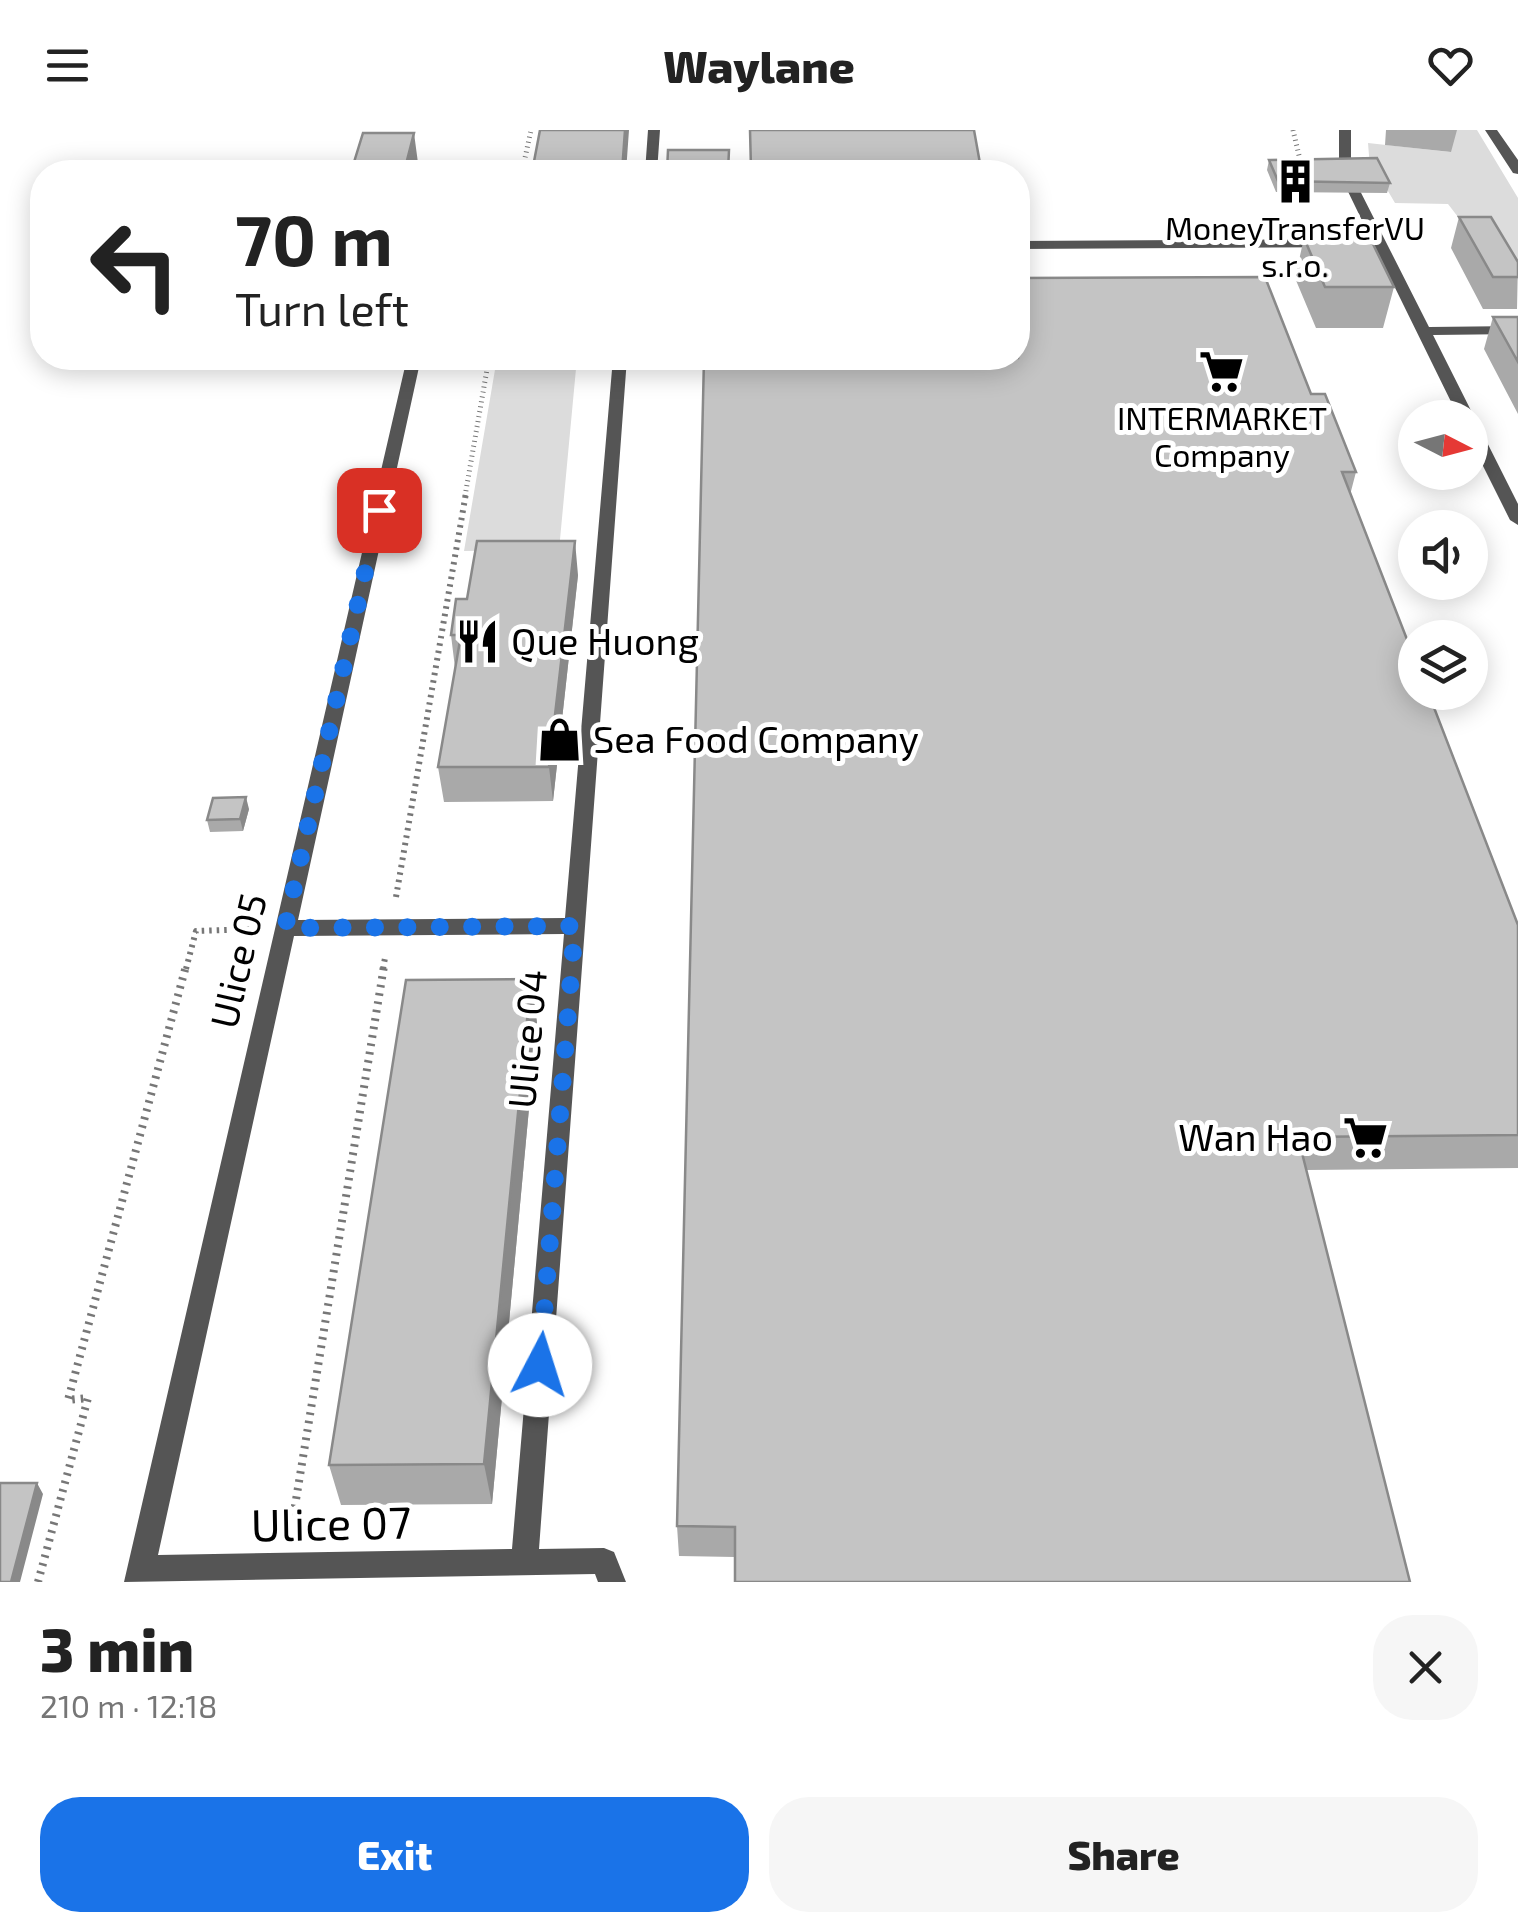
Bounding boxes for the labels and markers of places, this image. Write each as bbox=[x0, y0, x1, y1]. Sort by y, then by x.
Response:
building icon: MoneyTransferVU s.r.o. bbox=[1271, 157, 1319, 205]
place label: MoneyTransferVU s.r.o. bbox=[1165, 208, 1425, 283]
supermarket icon: INTERMARKET Company bbox=[1198, 347, 1246, 395]
place label: INTERMARKET Company bbox=[1117, 398, 1327, 473]
pin bbox=[337, 468, 422, 553]
place label: Que Huong bbox=[511, 617, 699, 663]
restaurant icon: Que Huong bbox=[454, 618, 502, 666]
place label: Sea Food Company bbox=[593, 715, 919, 761]
shop icon: Sea Food Company bbox=[536, 716, 584, 764]
place label: Wan Hao bbox=[1178, 1113, 1333, 1159]
supermarket icon: Wan Hao bbox=[1342, 1114, 1390, 1162]

